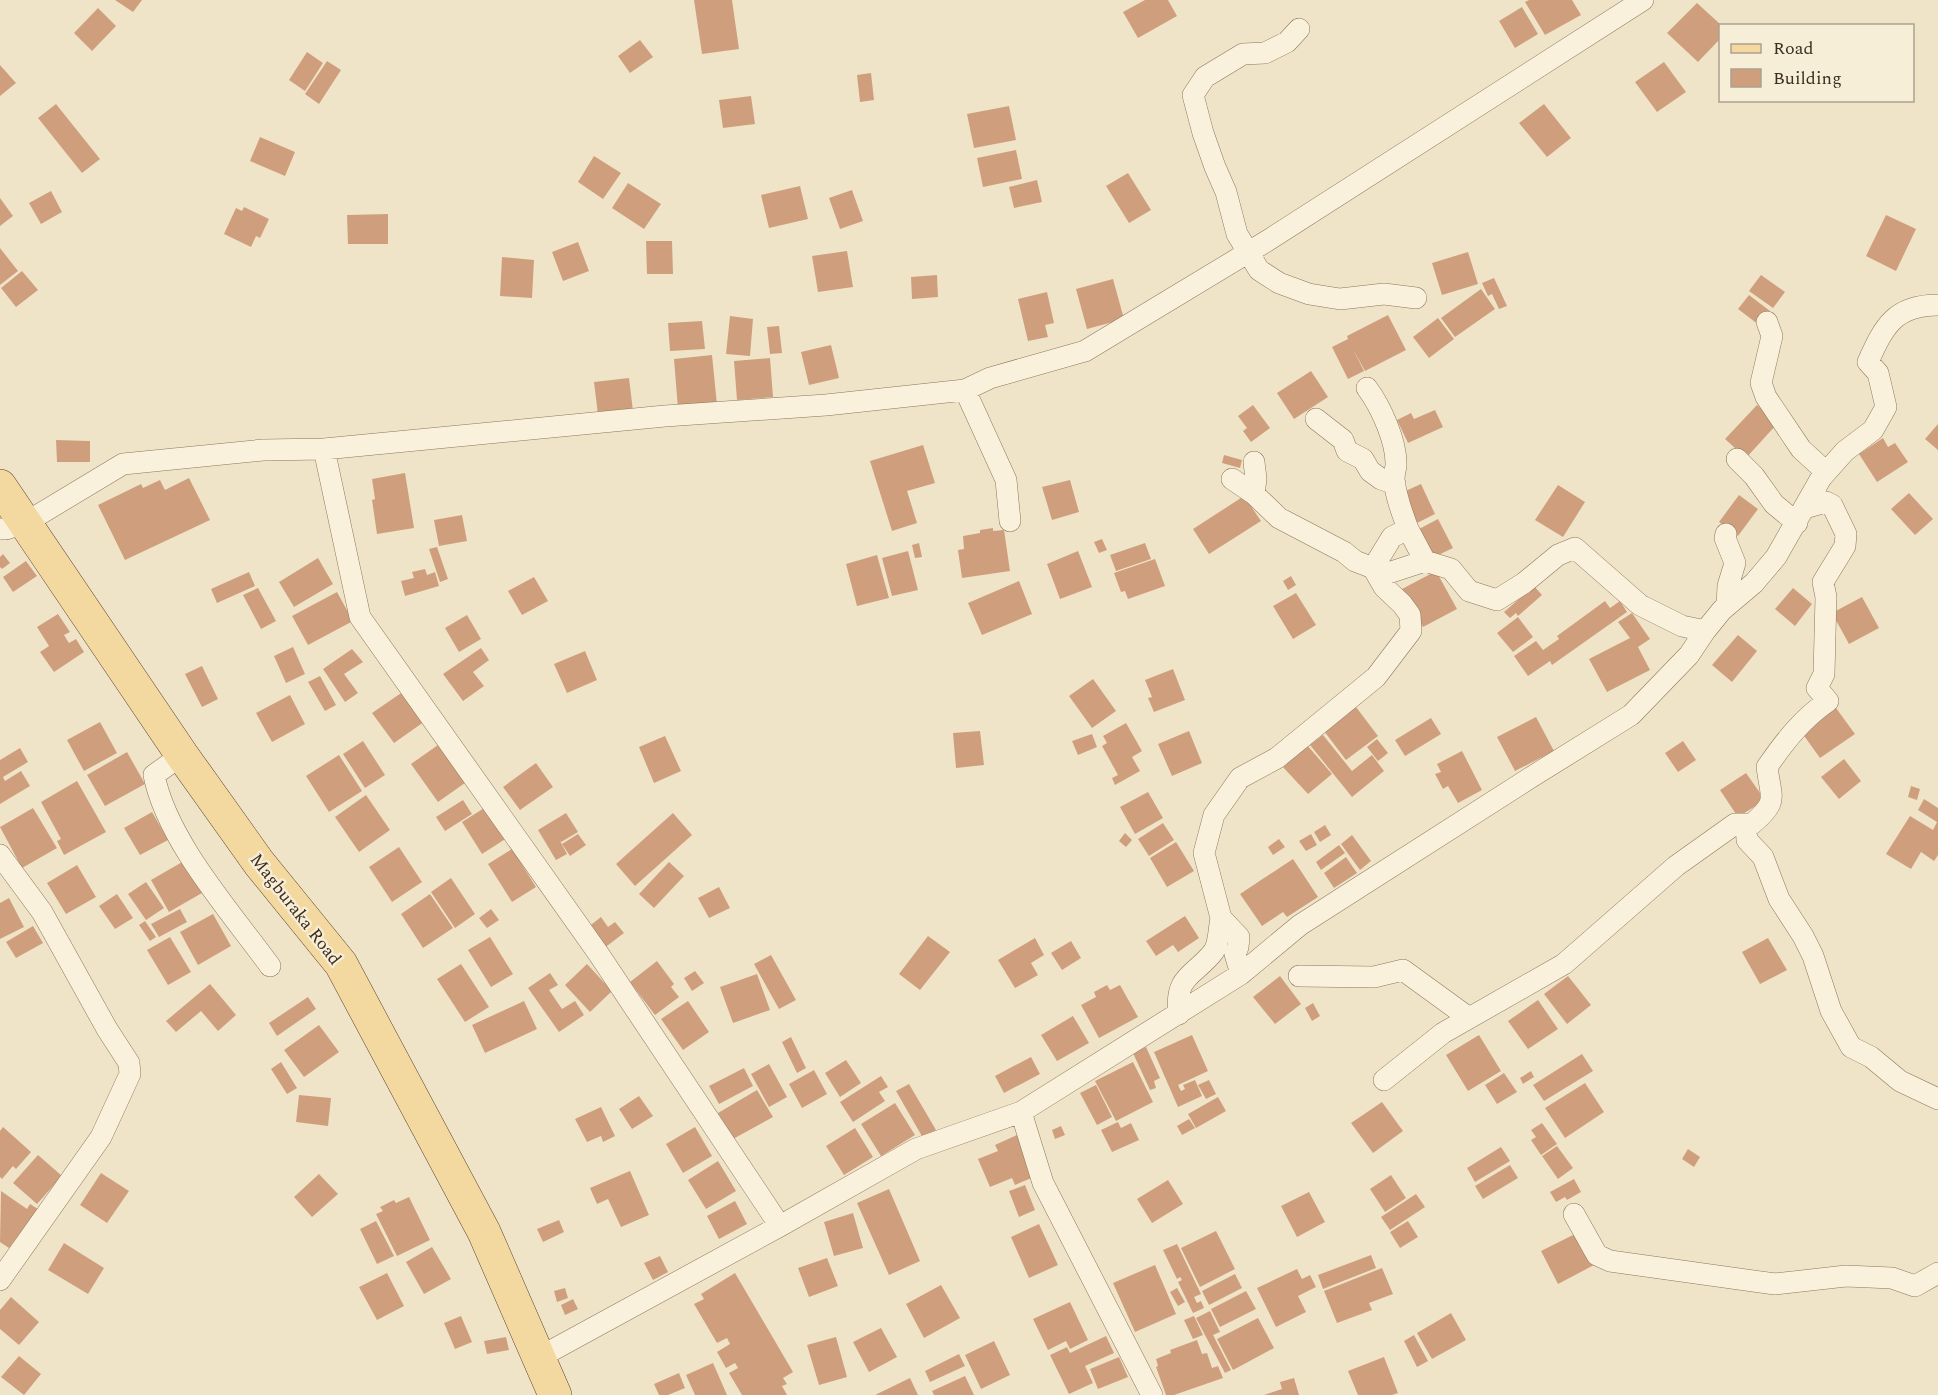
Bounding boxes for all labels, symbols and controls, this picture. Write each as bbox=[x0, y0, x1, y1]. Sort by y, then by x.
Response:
legend bbox=[1719, 24, 1914, 102]
text: Road bbox=[1773, 35, 1814, 62]
text: Building bbox=[1773, 65, 1842, 92]
street label: Magburaka Road bbox=[243, 848, 348, 971]

